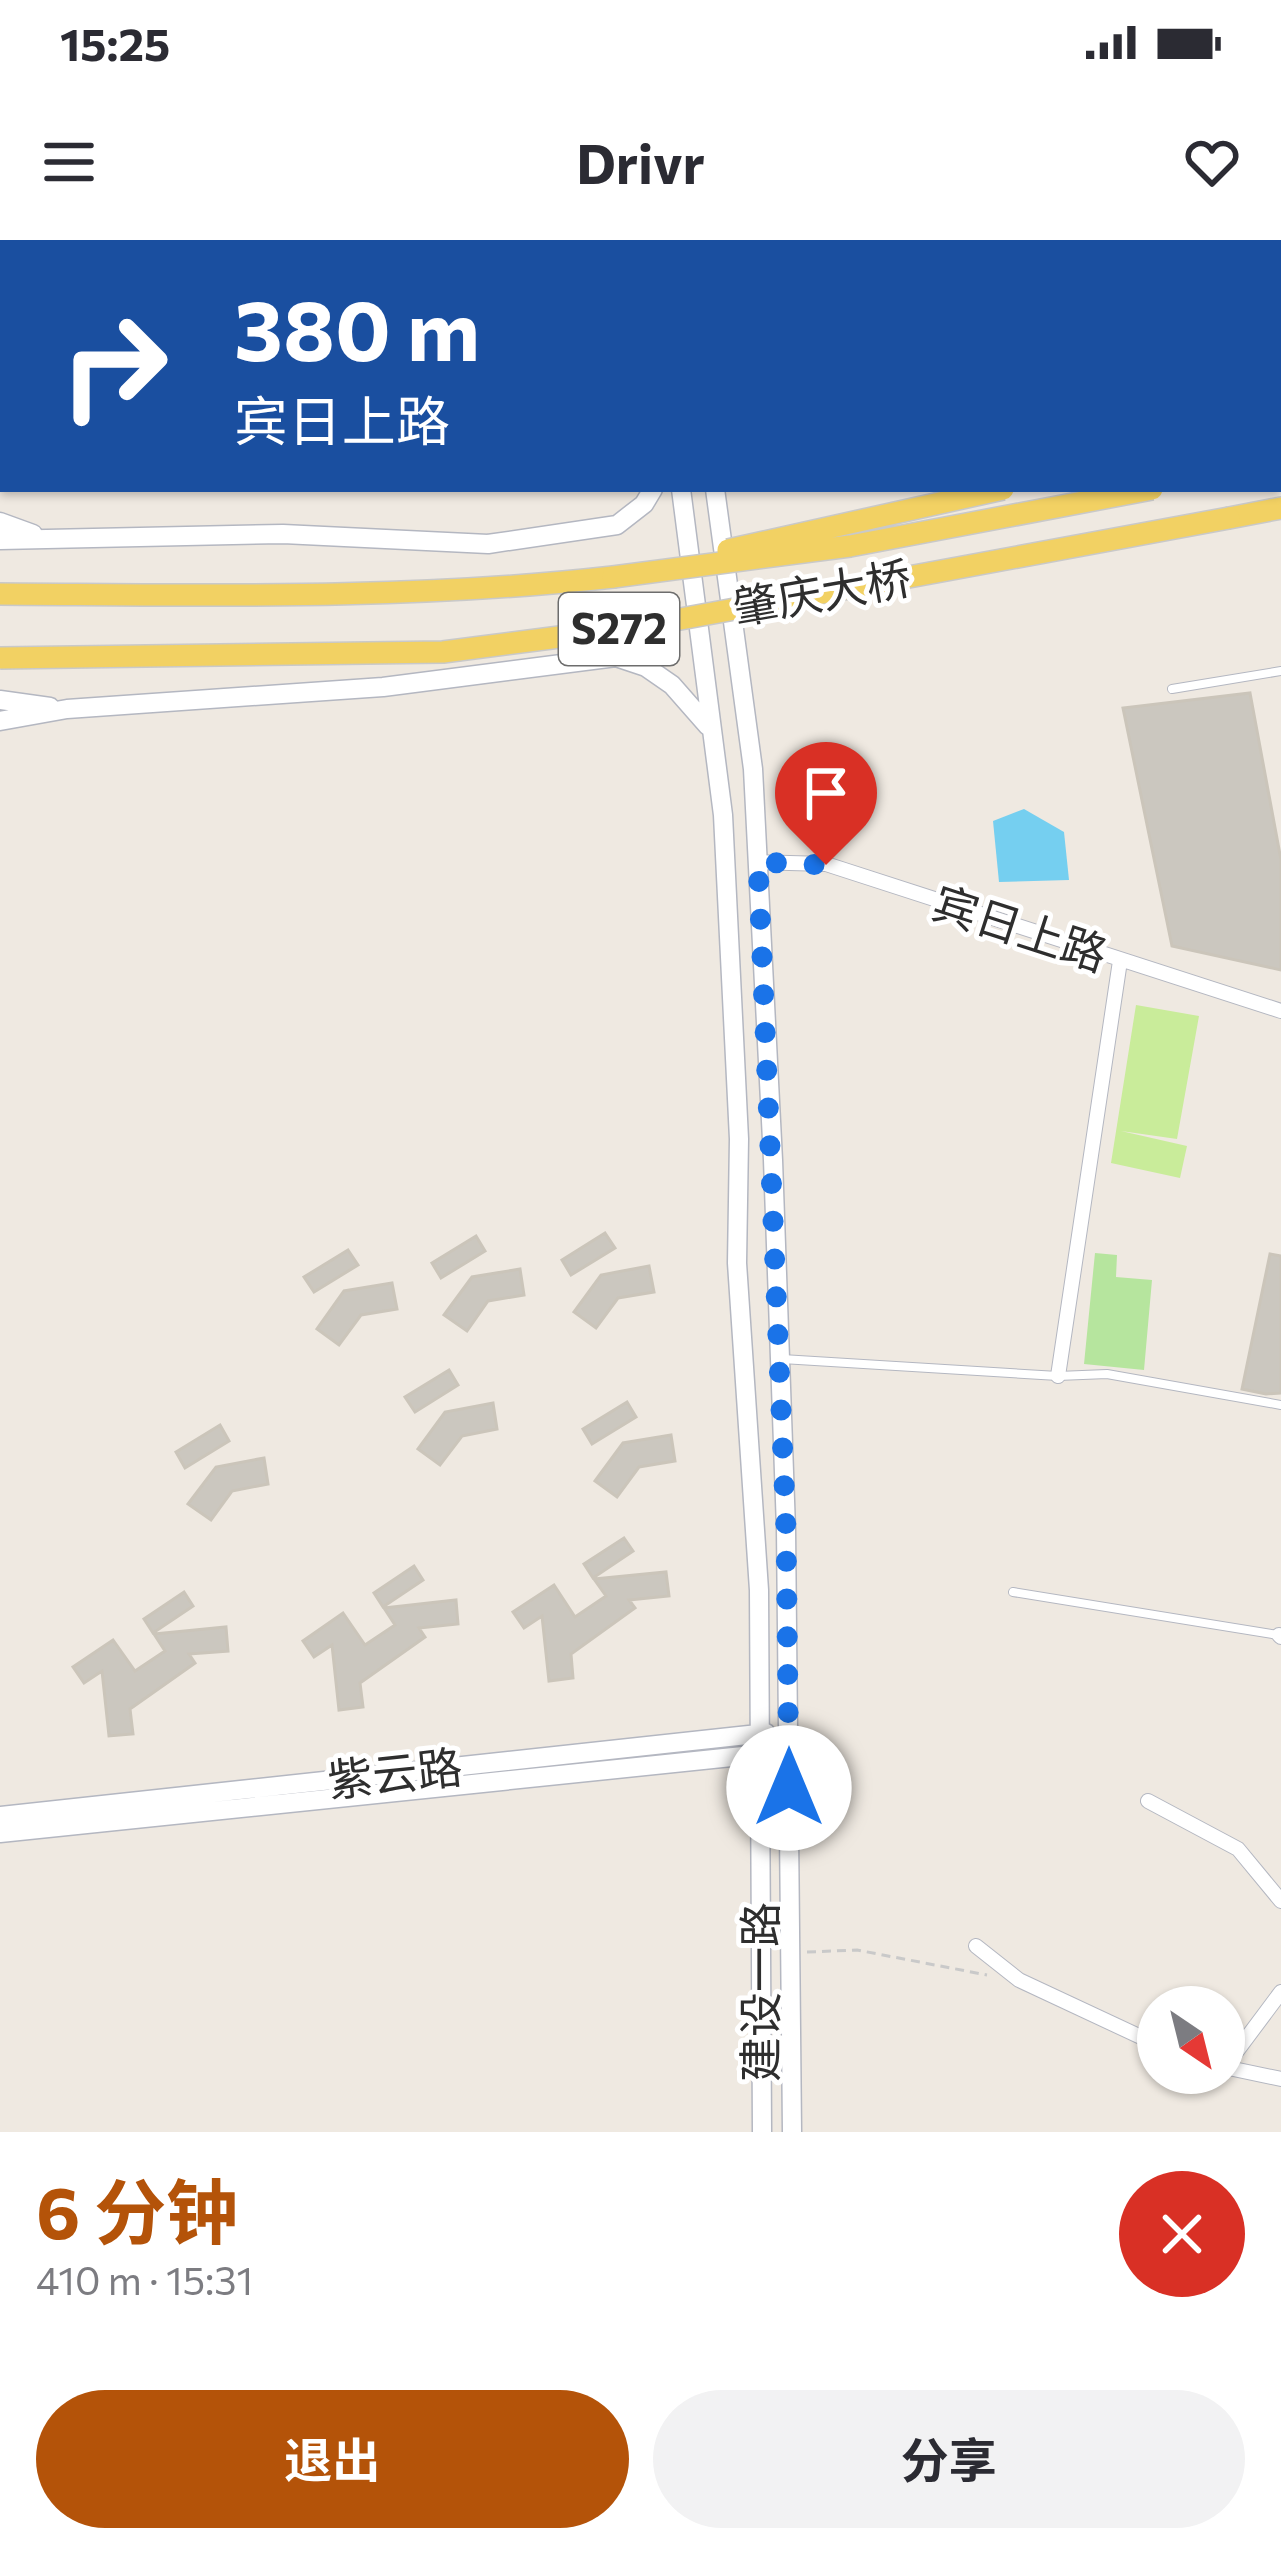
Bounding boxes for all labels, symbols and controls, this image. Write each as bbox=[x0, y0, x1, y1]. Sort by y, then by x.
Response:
text: 15:25 bbox=[60, 15, 170, 70]
icon: menu bbox=[36, 129, 102, 195]
text: Drivr bbox=[576, 129, 705, 195]
icon: heart bbox=[1179, 129, 1245, 195]
text: 380 m bbox=[234, 276, 480, 378]
icon: right bbox=[36, 288, 192, 444]
text: 宾日上路 bbox=[234, 386, 450, 452]
street label: 肇庆大桥 bbox=[728, 548, 915, 633]
road number: S272 bbox=[559, 593, 679, 665]
pin bbox=[775, 742, 877, 865]
icon: arrive bbox=[793, 760, 859, 826]
street label: 宾日上路 bbox=[927, 873, 1115, 981]
position arrow bbox=[726, 1725, 852, 1851]
street label: 紫云路 bbox=[325, 1737, 465, 1806]
street label: 建设一路 bbox=[731, 1902, 786, 2082]
north arrow bbox=[1137, 1986, 1245, 2094]
map controls bbox=[1137, 1986, 1245, 2094]
text: 6 分钟 bbox=[36, 2166, 238, 2254]
button: close bbox=[1119, 2171, 1245, 2297]
text: 410 m · 15:31 bbox=[36, 2255, 253, 2303]
button: 退出 bbox=[36, 2390, 629, 2528]
button: 分享 bbox=[653, 2390, 1245, 2528]

